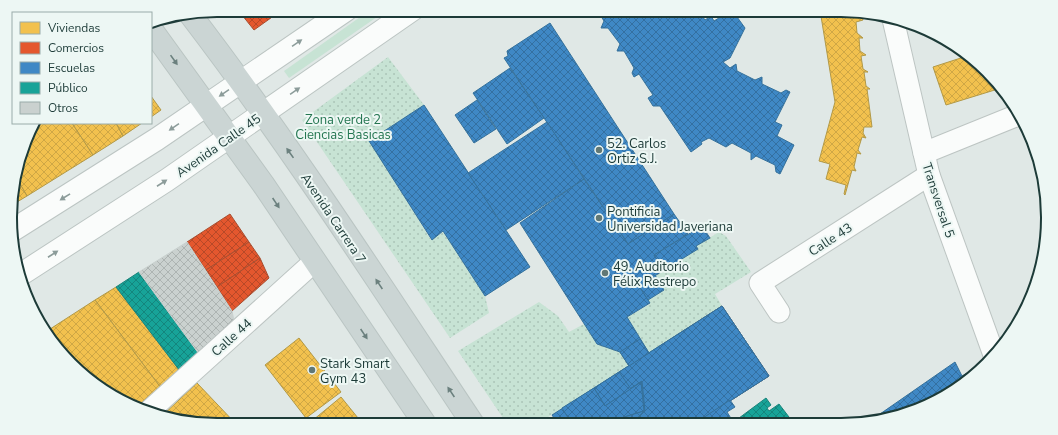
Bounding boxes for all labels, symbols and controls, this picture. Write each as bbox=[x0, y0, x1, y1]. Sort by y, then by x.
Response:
legend bbox=[12, 12, 152, 124]
text: Viviendas bbox=[47, 20, 101, 36]
one-way arrow bbox=[291, 39, 302, 47]
text: Comercios bbox=[48, 40, 104, 56]
one-way arrow bbox=[170, 55, 178, 66]
text: Escuelas bbox=[48, 60, 95, 76]
text: Público bbox=[48, 80, 88, 96]
one-way arrow bbox=[290, 87, 300, 95]
one-way arrow bbox=[218, 89, 229, 97]
text: Otros bbox=[48, 100, 78, 116]
street label: Avenida Calle 45 bbox=[173, 110, 265, 182]
park label: Zona verde 2 Ciencias Basicas bbox=[295, 111, 391, 144]
one-way arrow bbox=[169, 123, 179, 131]
place label: 52. Carlos Ortiz S.J. bbox=[607, 135, 666, 168]
marker: 52. Carlos Ortiz S.J. bbox=[594, 145, 604, 155]
one-way arrow bbox=[286, 148, 294, 158]
street label: Transversal 5 bbox=[917, 160, 959, 240]
street label: Avenida Carrera 7 bbox=[296, 170, 370, 267]
one-way arrow bbox=[157, 179, 167, 187]
one-way arrow bbox=[59, 194, 71, 201]
one-way arrow bbox=[272, 198, 280, 209]
place label: Pontificia Universidad Javeriana bbox=[607, 203, 733, 236]
marker: Pontificia Universidad Javeriana bbox=[594, 213, 604, 223]
street label: Calle 43 bbox=[805, 219, 856, 261]
one-way arrow bbox=[47, 250, 59, 257]
place label: 49. Auditorio Félix Restrepo bbox=[613, 258, 696, 291]
marker: 49. Auditorio Félix Restrepo bbox=[600, 268, 610, 278]
one-way arrow bbox=[375, 279, 383, 289]
street label: Calle 44 bbox=[207, 315, 256, 361]
one-way arrow bbox=[360, 329, 368, 340]
place label: Stark Smart Gym 43 bbox=[320, 355, 390, 388]
marker: Stark Smart Gym 43 bbox=[307, 365, 317, 375]
one-way arrow bbox=[447, 387, 455, 397]

